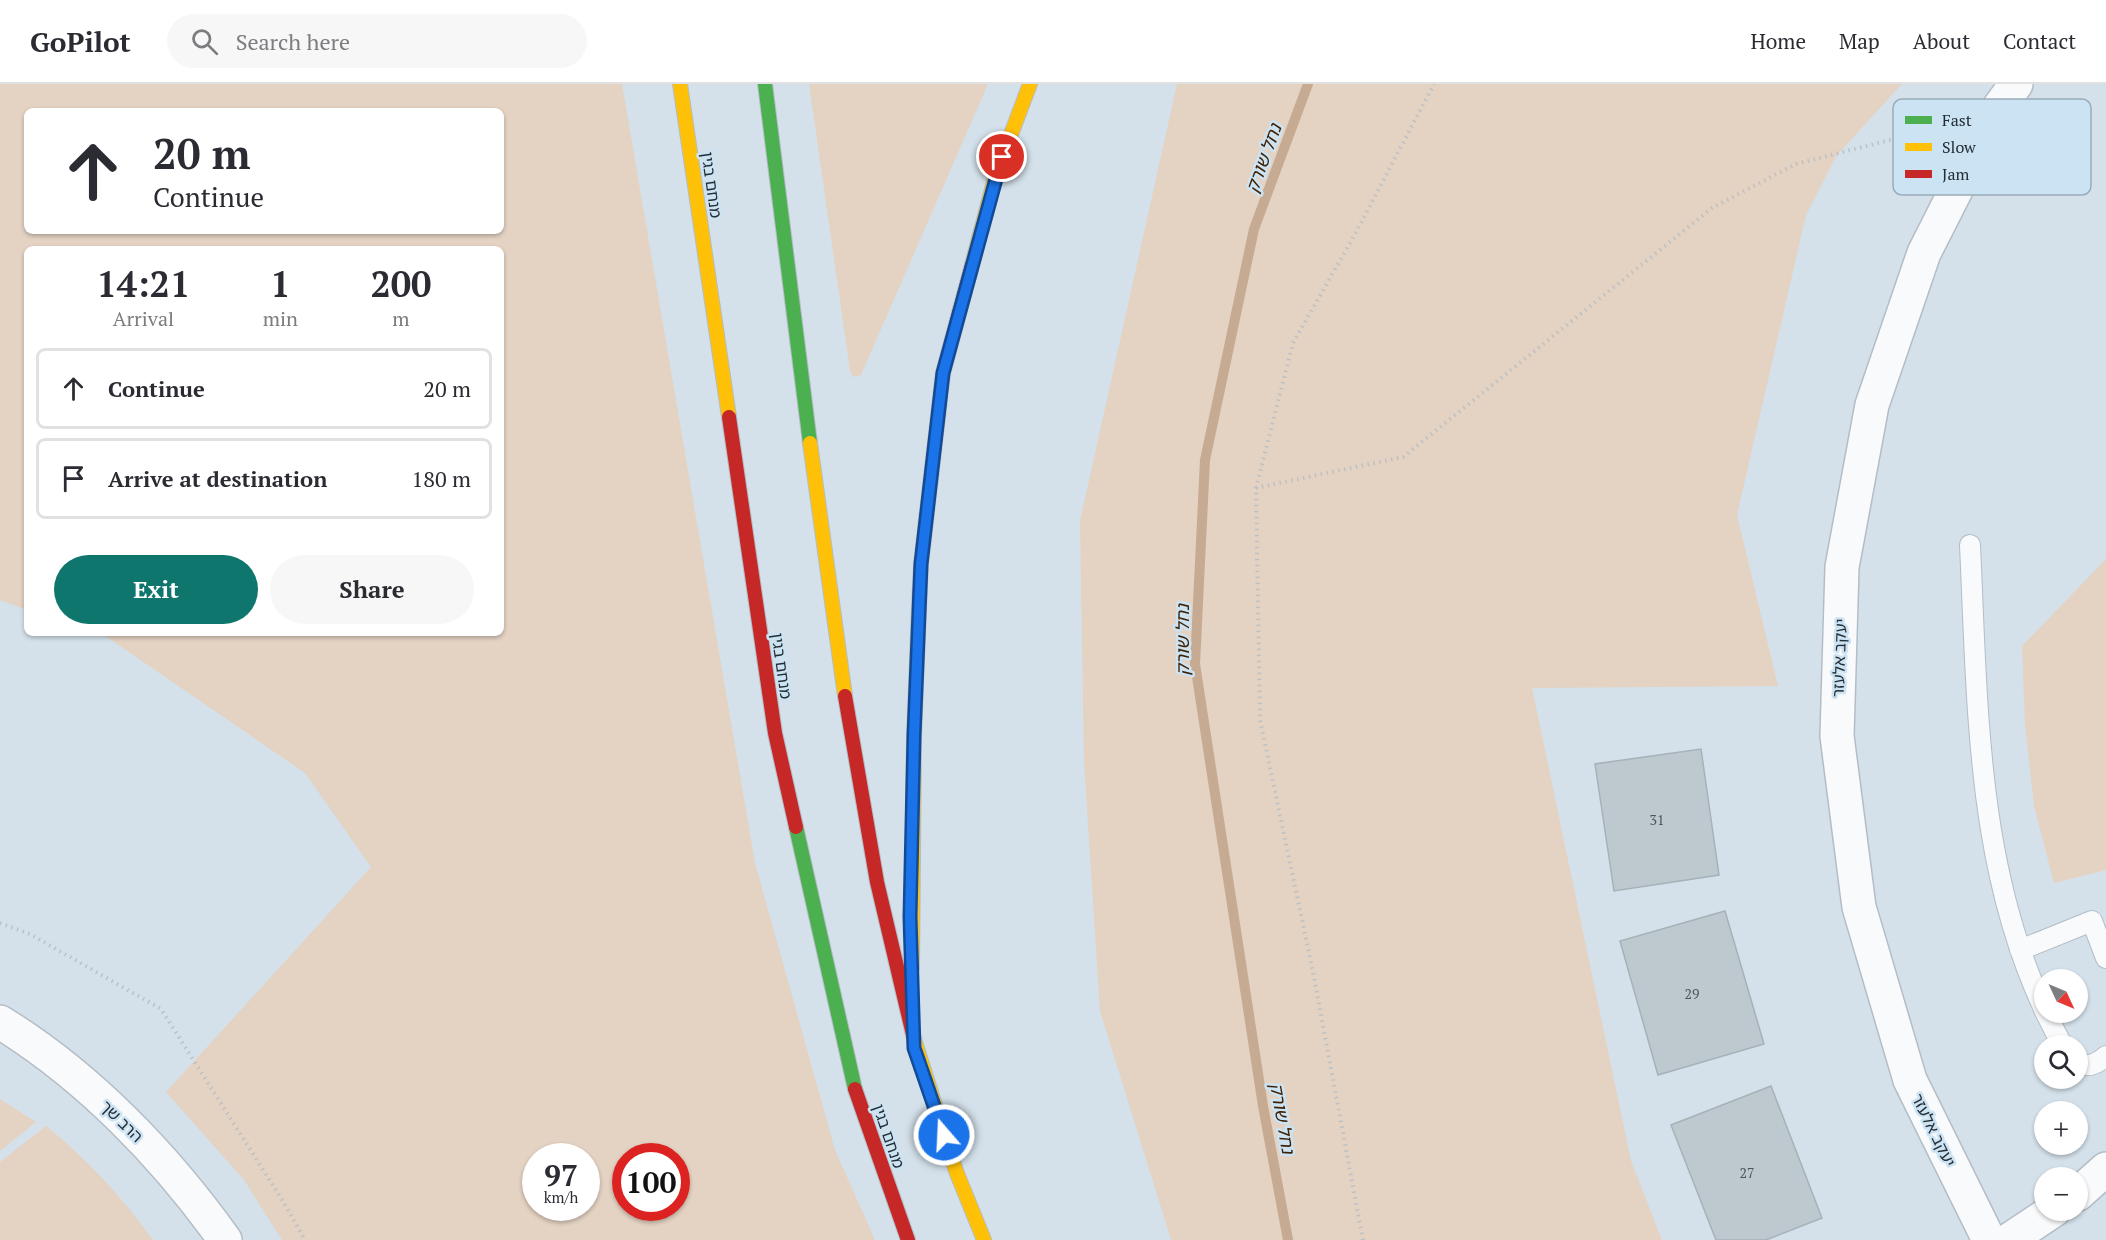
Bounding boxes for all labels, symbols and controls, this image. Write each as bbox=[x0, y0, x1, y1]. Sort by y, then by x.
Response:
search box bbox=[167, 14, 587, 68]
text: GoPilot bbox=[30, 23, 131, 60]
icon: search bbox=[188, 25, 221, 58]
text: Search here bbox=[236, 27, 350, 56]
text: Home bbox=[1750, 27, 1806, 55]
text: Map bbox=[1839, 27, 1880, 55]
text: About bbox=[1913, 27, 1970, 55]
text: Contact bbox=[2003, 27, 2076, 55]
legend bbox=[1893, 99, 2091, 195]
text: Fast bbox=[1942, 109, 1972, 131]
water label: נחל שורק bbox=[1239, 119, 1287, 196]
text: 20 m bbox=[153, 125, 251, 181]
pin bbox=[976, 131, 1027, 182]
icon: ahead bbox=[54, 132, 132, 210]
text: Slow bbox=[1942, 136, 1976, 158]
icon: arrive bbox=[985, 140, 1018, 173]
street label: מנחם בגין bbox=[696, 150, 728, 220]
text: Jam bbox=[1942, 163, 1970, 185]
text: Continue bbox=[153, 179, 264, 215]
text: 14:21 bbox=[97, 260, 190, 307]
text: 1 bbox=[270, 260, 291, 307]
text: 200 bbox=[370, 260, 431, 307]
text: Arrival bbox=[113, 305, 174, 332]
text: min bbox=[263, 305, 298, 332]
text: m bbox=[392, 305, 410, 332]
icon: ahead bbox=[57, 372, 90, 405]
text: Continue bbox=[108, 374, 205, 403]
text: 20 m bbox=[423, 374, 471, 403]
icon: arrive bbox=[57, 462, 90, 495]
text: Arrive at destination bbox=[108, 464, 327, 493]
text: 180 m bbox=[411, 464, 471, 493]
button: Exit bbox=[54, 555, 258, 624]
button: Share bbox=[270, 555, 474, 624]
water label: נחל שורק bbox=[1170, 603, 1194, 676]
street label: יעקב אלעזר bbox=[1827, 618, 1851, 698]
street label: מנחם בגין bbox=[766, 631, 798, 701]
house number: 31 bbox=[1650, 810, 1664, 829]
north arrow bbox=[2034, 969, 2088, 1023]
map controls bbox=[2034, 969, 2088, 1221]
house number: 29 bbox=[1685, 984, 1699, 1003]
button: search bbox=[2034, 1035, 2088, 1089]
water label: נחל שורק bbox=[1265, 1081, 1301, 1156]
street label: יעקב אלעזר bbox=[1907, 1090, 1961, 1170]
street label: הרב שך bbox=[96, 1095, 148, 1147]
street label: מנחם בגין bbox=[868, 1101, 910, 1171]
button: + bbox=[2034, 1101, 2088, 1155]
position arrow bbox=[912, 1103, 976, 1167]
speed limit sign: 100 bbox=[612, 1143, 690, 1221]
text: 97 bbox=[544, 1155, 578, 1195]
house number: 27 bbox=[1740, 1163, 1754, 1182]
button: − bbox=[2034, 1167, 2088, 1221]
text: km/h bbox=[544, 1187, 578, 1207]

